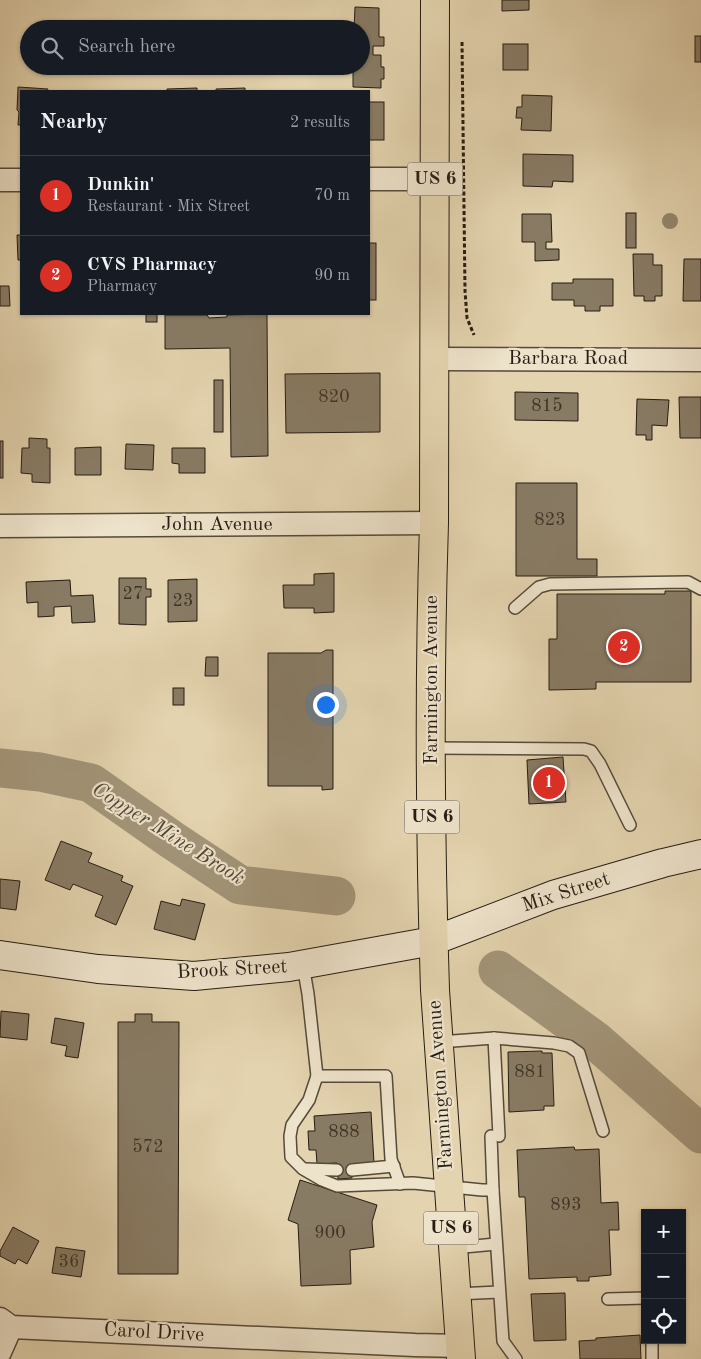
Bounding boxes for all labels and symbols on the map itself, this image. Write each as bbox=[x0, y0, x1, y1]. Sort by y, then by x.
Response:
road number: US 6 bbox=[408, 162, 462, 195]
street label: Barbara Road bbox=[508, 349, 628, 369]
house number: 820 bbox=[318, 388, 350, 406]
house number: 815 bbox=[531, 397, 563, 415]
house number: 823 bbox=[534, 511, 566, 529]
street label: John Avenue bbox=[161, 515, 273, 535]
house number: 27 bbox=[123, 585, 143, 603]
house number: 23 bbox=[173, 592, 193, 610]
street label: Farmington Avenue bbox=[422, 595, 442, 765]
pin: 2 bbox=[608, 628, 640, 666]
your location bbox=[313, 692, 339, 718]
pin: 1 bbox=[533, 764, 565, 802]
water label: Copper Mine Brook bbox=[88, 779, 248, 889]
road number: US 6 bbox=[404, 800, 460, 834]
street label: Mix Street bbox=[520, 869, 612, 917]
street label: Brook Street bbox=[176, 957, 288, 983]
street label: Farmington Avenue bbox=[425, 999, 457, 1171]
house number: 881 bbox=[514, 1063, 546, 1081]
house number: 888 bbox=[328, 1123, 360, 1141]
house number: 572 bbox=[132, 1138, 164, 1156]
house number: 893 bbox=[550, 1196, 582, 1214]
road number: US 6 bbox=[424, 1212, 478, 1244]
house number: 900 bbox=[314, 1224, 346, 1242]
house number: 36 bbox=[59, 1253, 79, 1271]
street label: Carol Drive bbox=[103, 1320, 205, 1346]

